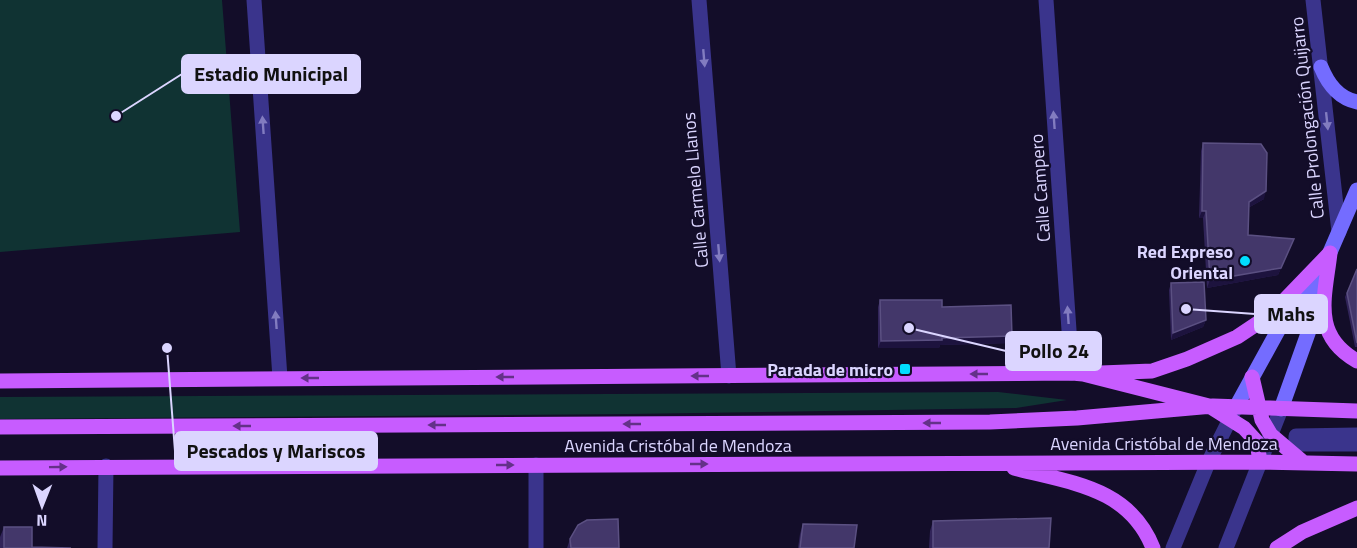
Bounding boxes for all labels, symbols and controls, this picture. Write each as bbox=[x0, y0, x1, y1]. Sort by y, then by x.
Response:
street label: Calle Prolongación Quijarro bbox=[1283, 16, 1331, 220]
one-way arrow bbox=[699, 49, 708, 68]
callout: Estadio Municipal bbox=[182, 55, 360, 93]
text: Estadio Municipal bbox=[194, 58, 348, 89]
street label: Calle Carmelo Llanos bbox=[675, 111, 715, 269]
one-way arrow bbox=[1050, 111, 1059, 130]
one-way arrow bbox=[1322, 111, 1331, 130]
one-way arrow bbox=[258, 116, 267, 135]
street label: Calle Campero bbox=[1023, 133, 1057, 243]
place label: Red Expreso Oriental bbox=[1137, 238, 1233, 286]
one-way arrow bbox=[714, 243, 724, 262]
marker: Red Expreso Oriental bbox=[1238, 254, 1252, 268]
callout: Mahs bbox=[1255, 295, 1327, 333]
text: Mahs bbox=[1267, 298, 1315, 329]
one-way arrow bbox=[1063, 305, 1073, 324]
one-way arrow bbox=[271, 310, 281, 329]
callout: Pollo 24 bbox=[1006, 332, 1101, 370]
text: Pollo 24 bbox=[1019, 335, 1089, 366]
place label: Parada de micro bbox=[767, 356, 893, 383]
marker: Parada de micro bbox=[898, 362, 912, 376]
one-way arrow bbox=[970, 369, 989, 379]
one-way arrow bbox=[691, 371, 710, 381]
one-way arrow bbox=[496, 372, 515, 382]
one-way arrow bbox=[301, 373, 320, 383]
one-way arrow bbox=[922, 418, 941, 428]
one-way arrow bbox=[622, 419, 641, 429]
one-way arrow bbox=[427, 420, 446, 430]
one-way arrow bbox=[232, 421, 251, 431]
street label: Avenida Cristóbal de Mendoza bbox=[1050, 430, 1278, 457]
callout: Pescados y Mariscos bbox=[175, 432, 377, 470]
street label: Avenida Cristóbal de Mendoza bbox=[564, 432, 792, 459]
text: Pescados y Mariscos bbox=[187, 435, 365, 466]
one-way arrow bbox=[690, 459, 709, 469]
one-way arrow bbox=[496, 460, 515, 470]
one-way arrow bbox=[49, 462, 68, 472]
north arrow bbox=[12, 476, 72, 536]
text: N bbox=[36, 509, 47, 533]

